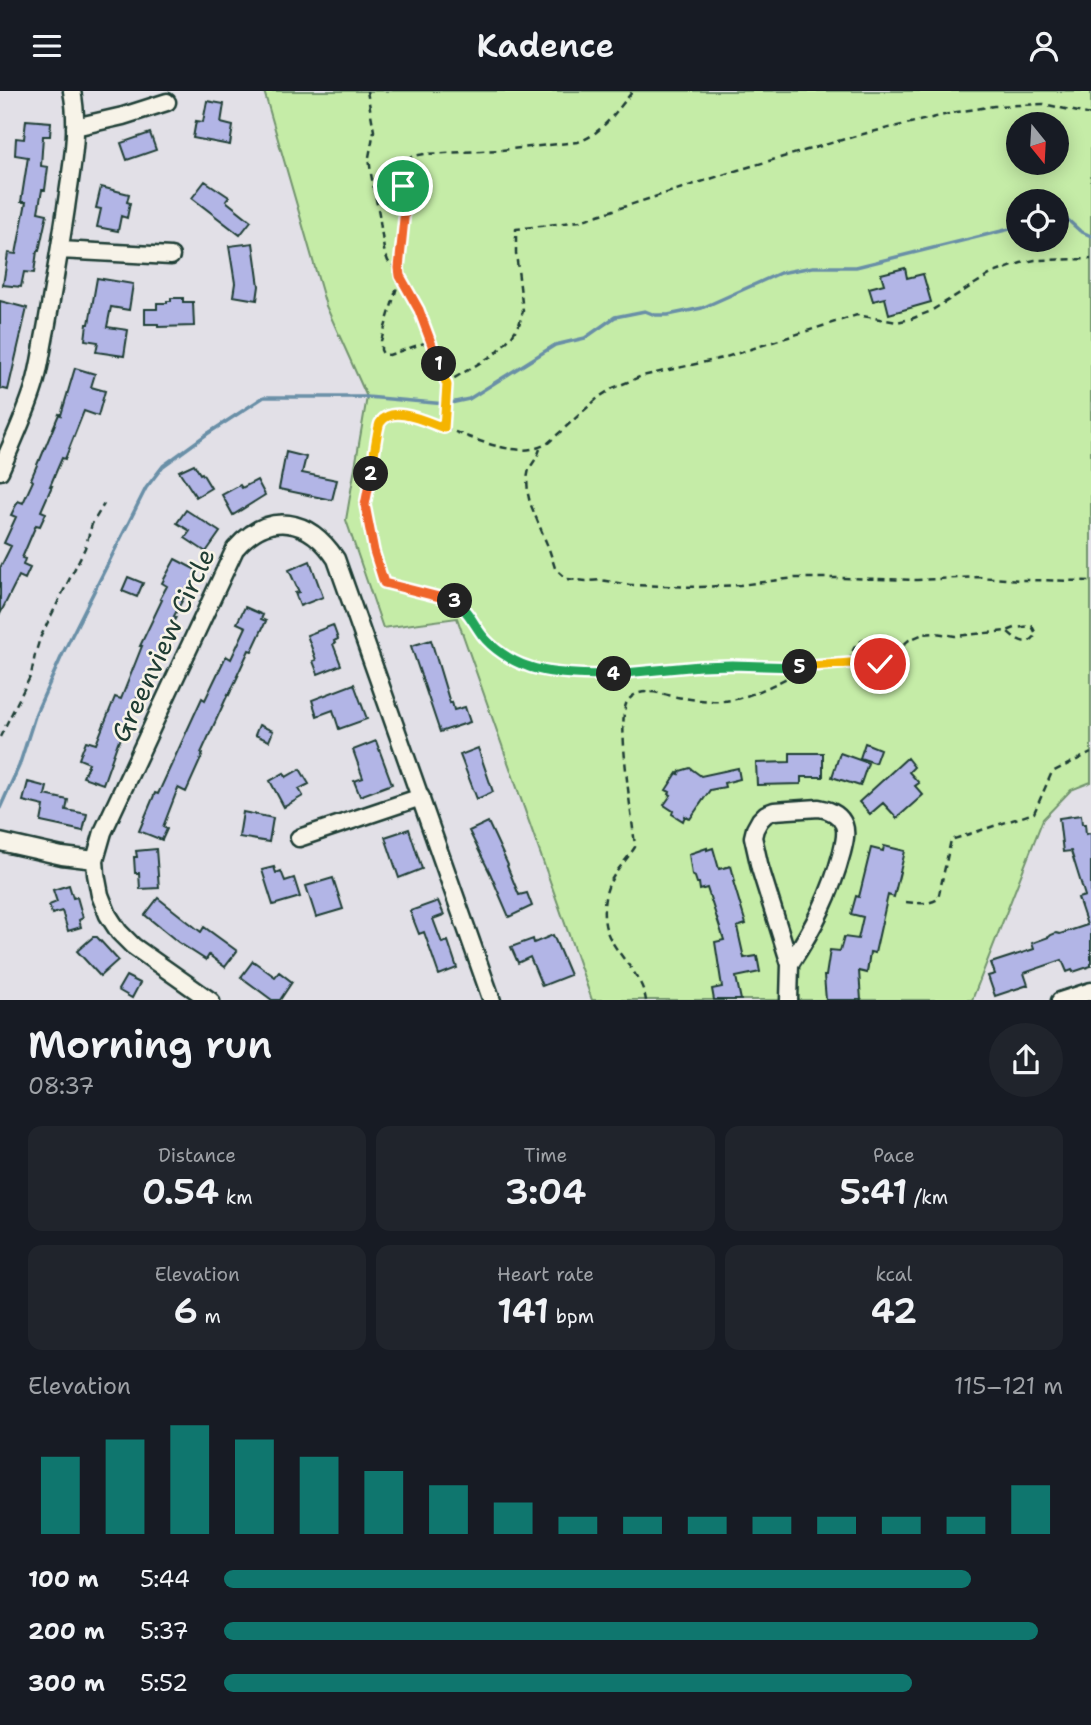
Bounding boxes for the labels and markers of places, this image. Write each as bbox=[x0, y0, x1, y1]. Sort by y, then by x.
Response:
pin bbox=[373, 156, 433, 216]
pin: 1 bbox=[422, 347, 457, 381]
pin: 2 bbox=[354, 457, 388, 491]
pin: 3 bbox=[438, 583, 472, 619]
pin bbox=[850, 634, 910, 694]
pin: 5 bbox=[782, 649, 818, 685]
pin: 4 bbox=[596, 657, 632, 691]

